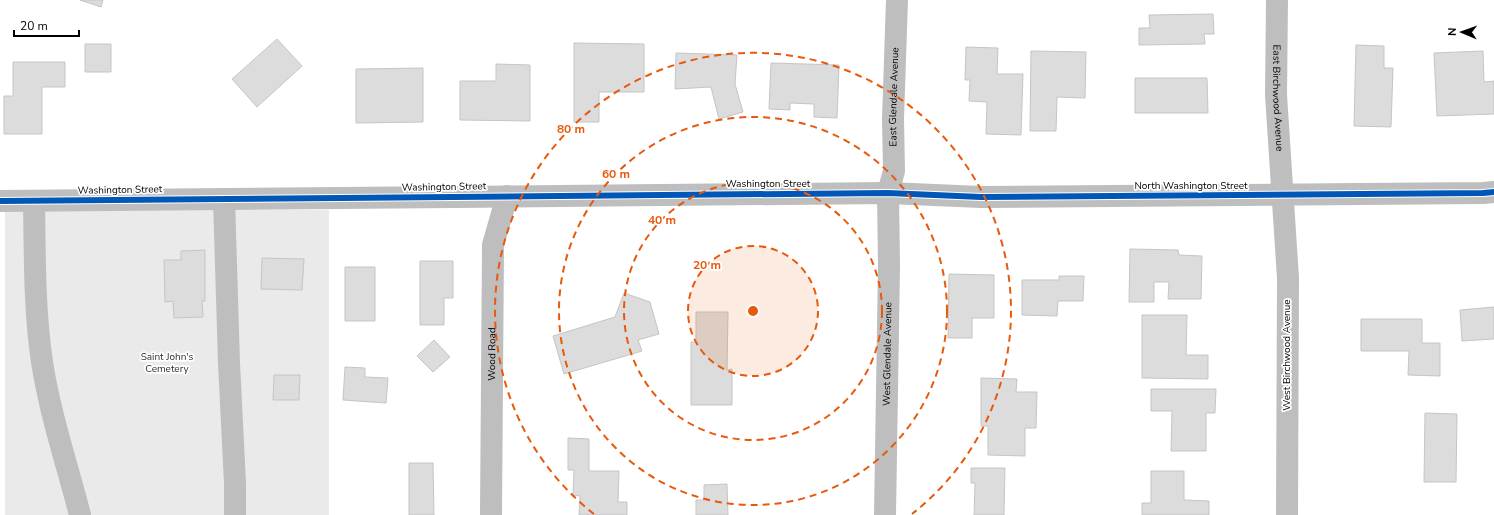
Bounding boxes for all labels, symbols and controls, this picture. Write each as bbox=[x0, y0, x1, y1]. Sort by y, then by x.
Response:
scale bar bbox=[14, 12, 79, 38]
north arrow bbox=[1442, 12, 1482, 52]
text: 20 m bbox=[20, 18, 48, 34]
text: N bbox=[1445, 27, 1460, 36]
street label: East Birchwood Avenue bbox=[1269, 45, 1287, 152]
street label: East Glendale Avenue bbox=[886, 47, 902, 147]
text: 80 m bbox=[557, 121, 585, 137]
text: 60 m bbox=[602, 166, 630, 182]
street label: Washington Street bbox=[726, 177, 811, 191]
street label: Washington Street bbox=[402, 179, 487, 195]
street label: North Washington Street bbox=[1134, 179, 1248, 193]
street label: Washington Street bbox=[78, 182, 163, 198]
text: 40 m bbox=[648, 212, 676, 228]
text: 20 m bbox=[693, 257, 721, 273]
street label: West Birchwood Avenue bbox=[1280, 299, 1294, 411]
street label: West Glendale Avenue bbox=[880, 302, 895, 406]
centre of rings bbox=[746, 304, 760, 318]
street label: Wood Road bbox=[485, 327, 499, 381]
park label: Saint John's Cemetery bbox=[141, 350, 194, 376]

